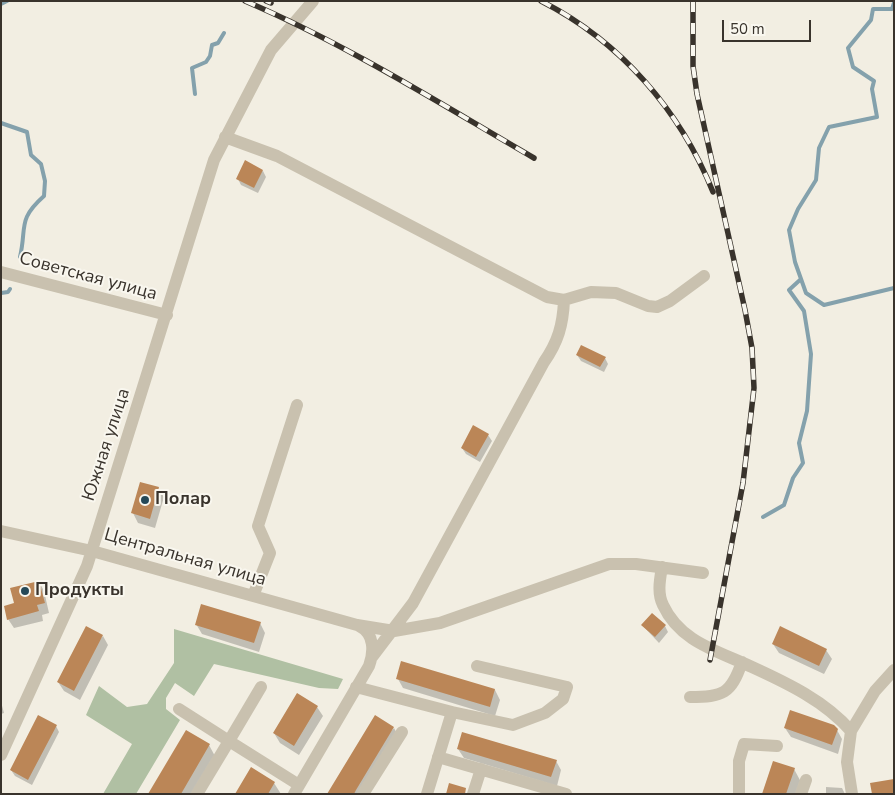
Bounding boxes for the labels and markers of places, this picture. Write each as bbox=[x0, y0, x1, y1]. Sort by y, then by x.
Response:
place label: Полар bbox=[155, 489, 211, 511]
marker: Полар bbox=[139, 494, 151, 506]
place label: Продукты bbox=[35, 580, 124, 602]
marker: Продукты bbox=[19, 585, 31, 597]

